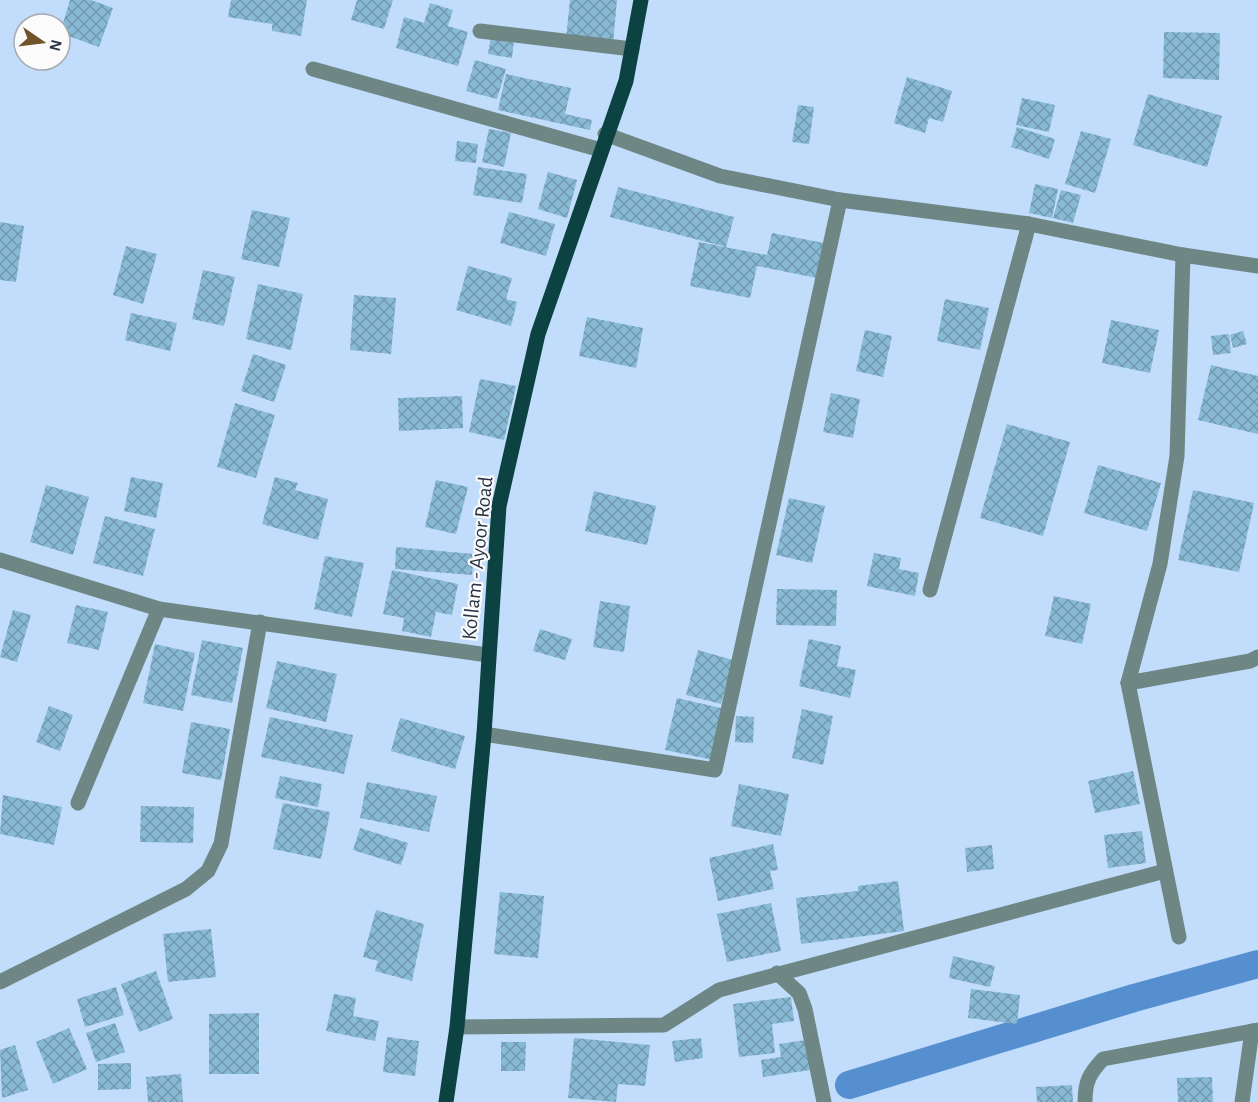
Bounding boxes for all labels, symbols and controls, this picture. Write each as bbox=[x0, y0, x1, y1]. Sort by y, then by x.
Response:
north arrow bbox=[12, 12, 72, 72]
text: N bbox=[46, 38, 65, 53]
street label: Kollam - Ayoor Road bbox=[458, 475, 497, 641]

